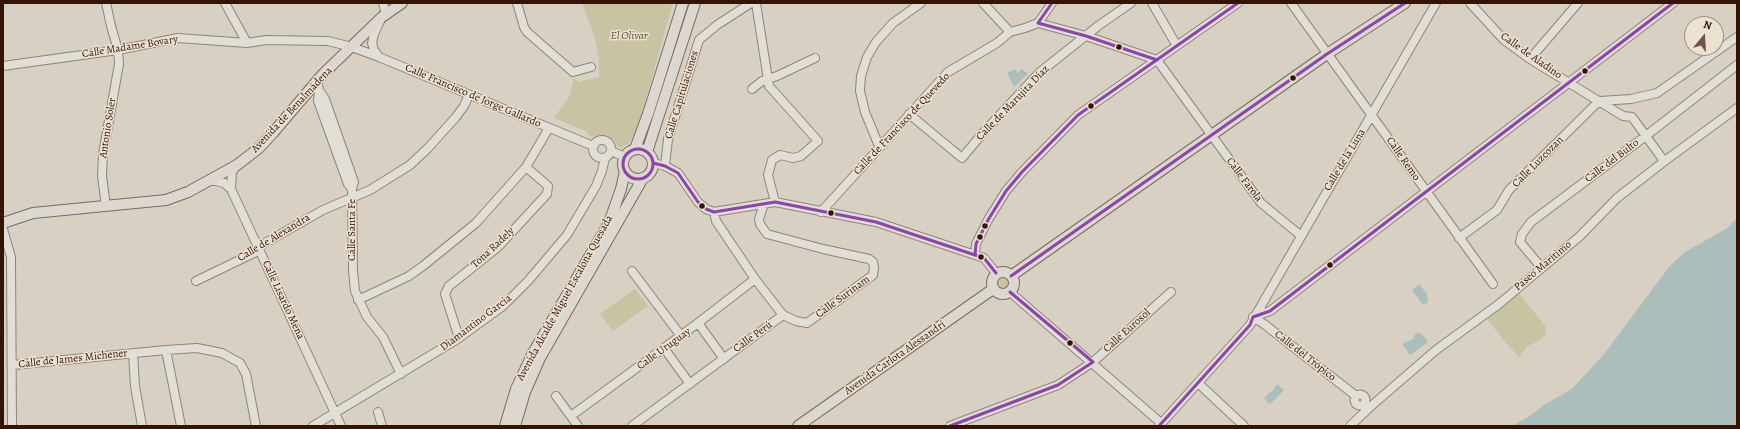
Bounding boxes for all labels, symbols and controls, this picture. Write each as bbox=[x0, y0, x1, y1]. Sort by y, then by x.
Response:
north arrow bbox=[1684, 16, 1724, 56]
text: N bbox=[1701, 17, 1714, 33]
park label: El Olivar bbox=[610, 29, 648, 43]
street label: Calle de Aladino bbox=[1498, 30, 1564, 82]
street label: Calle Madame Bovary bbox=[81, 33, 179, 61]
unlabelled marker bbox=[1114, 42, 1124, 52]
street label: Calle Capitulaciones bbox=[662, 49, 702, 141]
street label: Calle Francisco de Jorge Gallardo bbox=[403, 61, 543, 131]
street label: Calle de Marujita Díaz bbox=[974, 63, 1052, 143]
street label: Avenida de Benalmádena bbox=[249, 64, 335, 156]
unlabelled marker bbox=[1580, 66, 1590, 76]
street label: Calle de Francisco de Quevedo bbox=[851, 70, 953, 178]
unlabelled marker bbox=[1288, 73, 1298, 83]
street label: Antonio Soler bbox=[97, 97, 119, 159]
unlabelled marker bbox=[1086, 101, 1096, 111]
street label: Calle de la Luna bbox=[1321, 127, 1369, 193]
street label: Calle Luzcozan bbox=[1510, 134, 1566, 190]
street label: Calle Remo bbox=[1383, 135, 1423, 183]
street label: Calle del Bulto bbox=[1582, 136, 1642, 186]
street label: Calle Farola bbox=[1223, 155, 1265, 205]
street label: Calle Santa Fe bbox=[345, 199, 359, 261]
unlabelled marker bbox=[697, 201, 707, 211]
unlabelled marker bbox=[826, 208, 836, 218]
street label: Calle de Alexandra bbox=[235, 211, 313, 265]
street label: Avenida Alcalde Miguel Escalona Quesada bbox=[514, 213, 616, 383]
unlabelled marker bbox=[980, 221, 990, 231]
street label: Tona Radely bbox=[469, 225, 517, 271]
unlabelled marker bbox=[975, 232, 985, 242]
street label: Paseo Marítimo bbox=[1512, 238, 1574, 294]
unlabelled marker bbox=[976, 252, 986, 262]
street label: Calle Lisardo Mena bbox=[259, 258, 307, 342]
unlabelled marker bbox=[1325, 260, 1335, 270]
street label: Calle Surinam bbox=[813, 273, 873, 321]
street label: Diamantino Garcia bbox=[438, 292, 514, 354]
street label: Calle Eurosol bbox=[1101, 306, 1153, 356]
street label: Calle Perú bbox=[731, 318, 775, 356]
street label: Avenida Carlota Alessandri bbox=[842, 318, 948, 398]
street label: Calle Uruguay bbox=[635, 325, 693, 373]
street label: Calle del Trópico bbox=[1272, 328, 1338, 384]
unlabelled marker bbox=[1065, 338, 1075, 348]
street label: Calle de James Michener bbox=[18, 347, 128, 371]

